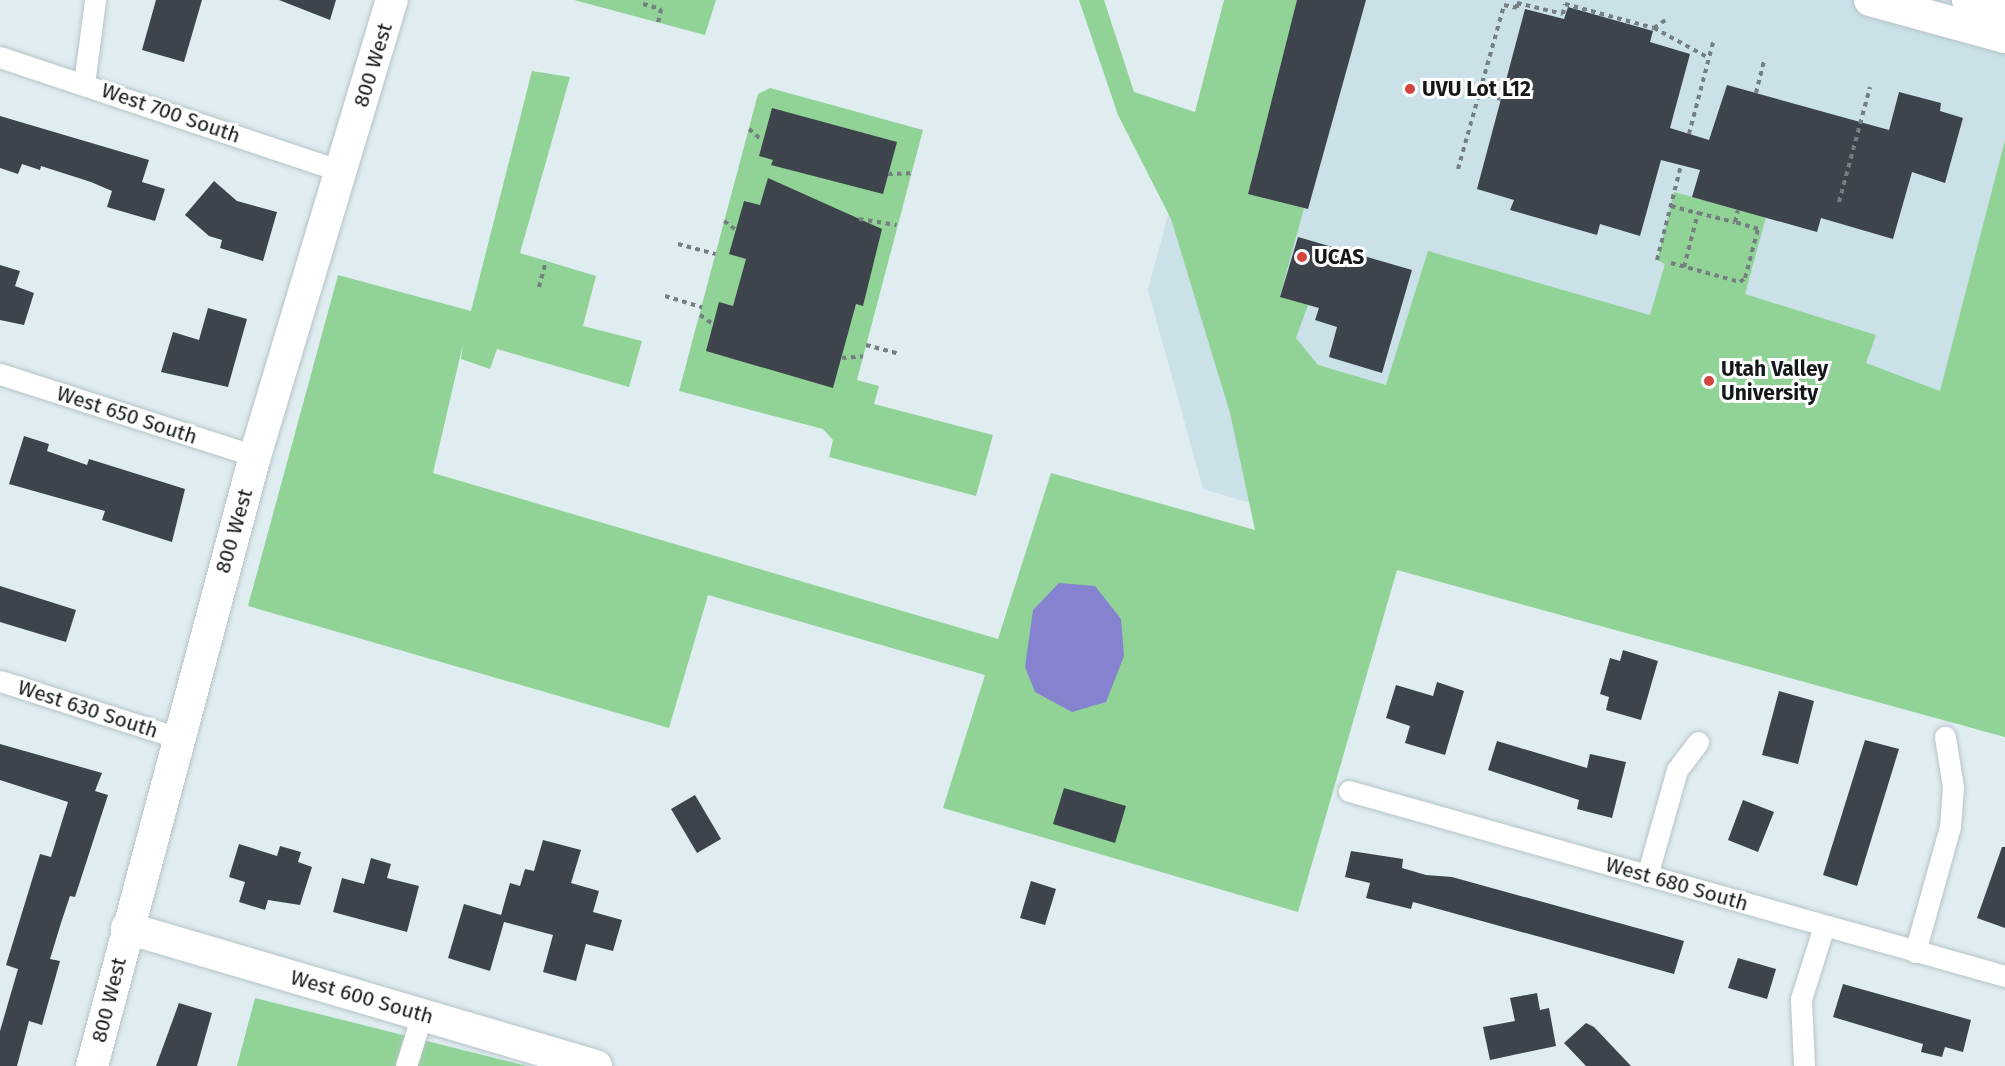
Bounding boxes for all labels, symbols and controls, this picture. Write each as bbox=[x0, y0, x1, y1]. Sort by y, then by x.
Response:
street label: 800 West bbox=[348, 20, 398, 110]
place label: UVU Lot L12 bbox=[1422, 76, 1531, 102]
street label: West 700 South bbox=[98, 77, 244, 149]
marker: UVU Lot L12 bbox=[1403, 82, 1417, 96]
place label: UCAS bbox=[1314, 244, 1364, 270]
marker: UCAS bbox=[1295, 250, 1309, 264]
place label: Utah Valley University bbox=[1721, 356, 1828, 406]
marker: Utah Valley University bbox=[1702, 374, 1716, 388]
street label: West 650 South bbox=[54, 380, 200, 450]
street label: 800 West bbox=[210, 486, 258, 576]
street label: West 630 South bbox=[15, 674, 161, 744]
street label: West 680 South bbox=[1603, 852, 1751, 916]
street label: 800 West bbox=[86, 955, 132, 1045]
street label: West 600 South bbox=[288, 965, 436, 1029]

